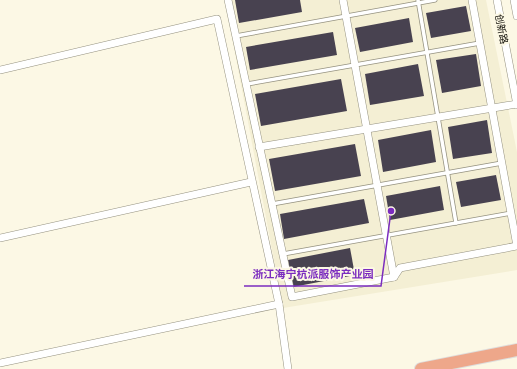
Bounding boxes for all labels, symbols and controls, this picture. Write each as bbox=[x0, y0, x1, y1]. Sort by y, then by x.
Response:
street label: 创新路 bbox=[493, 13, 511, 45]
callout: 浙江海宁杭派服饰产业园 bbox=[244, 263, 381, 286]
text: 浙江海宁杭派服饰产业园 bbox=[253, 267, 374, 280]

